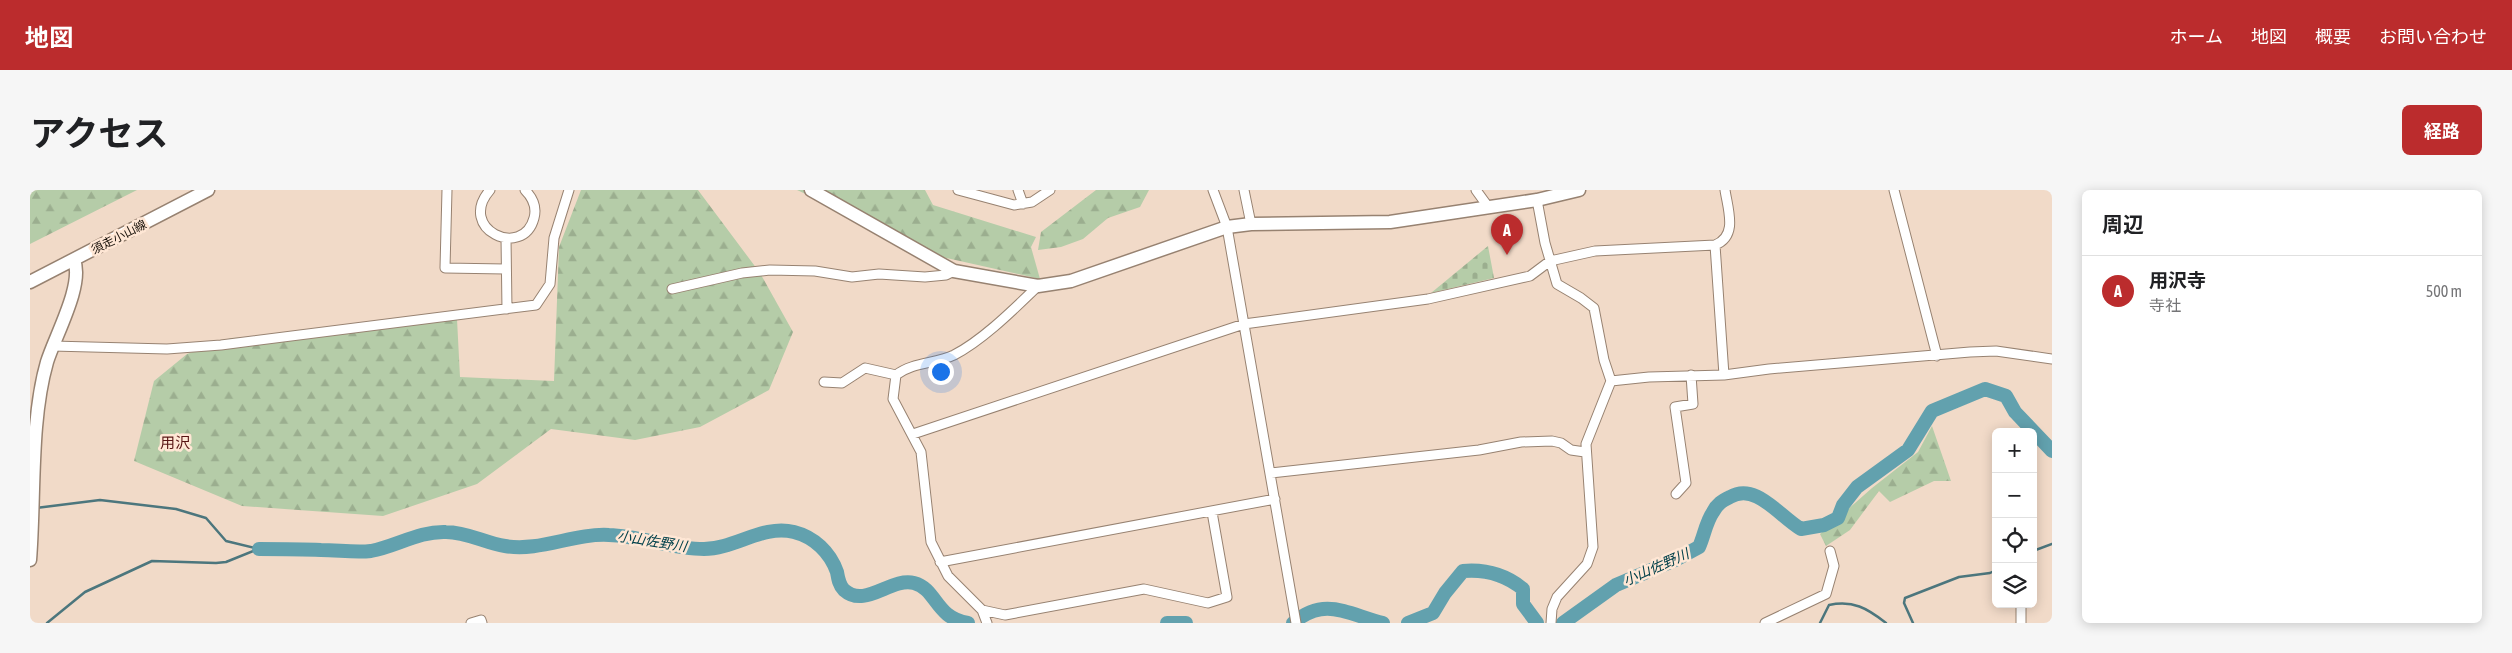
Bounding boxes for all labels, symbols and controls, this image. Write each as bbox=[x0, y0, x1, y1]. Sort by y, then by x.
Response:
text: 地図 bbox=[25, 24, 73, 51]
text: ホーム bbox=[2170, 26, 2223, 47]
text: 地図 bbox=[2251, 26, 2287, 47]
text: 概要 bbox=[2315, 26, 2351, 47]
text: お問い合わせ bbox=[2379, 26, 2487, 47]
button: 経路 bbox=[2402, 105, 2482, 155]
text: アクセス bbox=[30, 113, 168, 153]
text: 周辺 bbox=[2102, 212, 2144, 236]
pin: A bbox=[1491, 214, 1523, 255]
street label: 須走小山線 bbox=[89, 217, 149, 257]
text: 用沢寺 bbox=[2149, 269, 2206, 291]
text: A bbox=[2114, 282, 2122, 300]
text: 500 m bbox=[2426, 282, 2462, 300]
text: 寺社 bbox=[2149, 296, 2181, 314]
your location bbox=[928, 359, 954, 385]
map controls bbox=[1992, 428, 2037, 608]
button: + bbox=[1992, 428, 2037, 473]
district label: 用沢 bbox=[160, 434, 190, 451]
button: − bbox=[1992, 473, 2037, 518]
button: locate bbox=[1992, 518, 2037, 563]
water label: 小山佐野川 bbox=[616, 528, 690, 555]
water label: 小山佐野川 bbox=[1621, 545, 1693, 589]
button: layers bbox=[1992, 563, 2037, 608]

